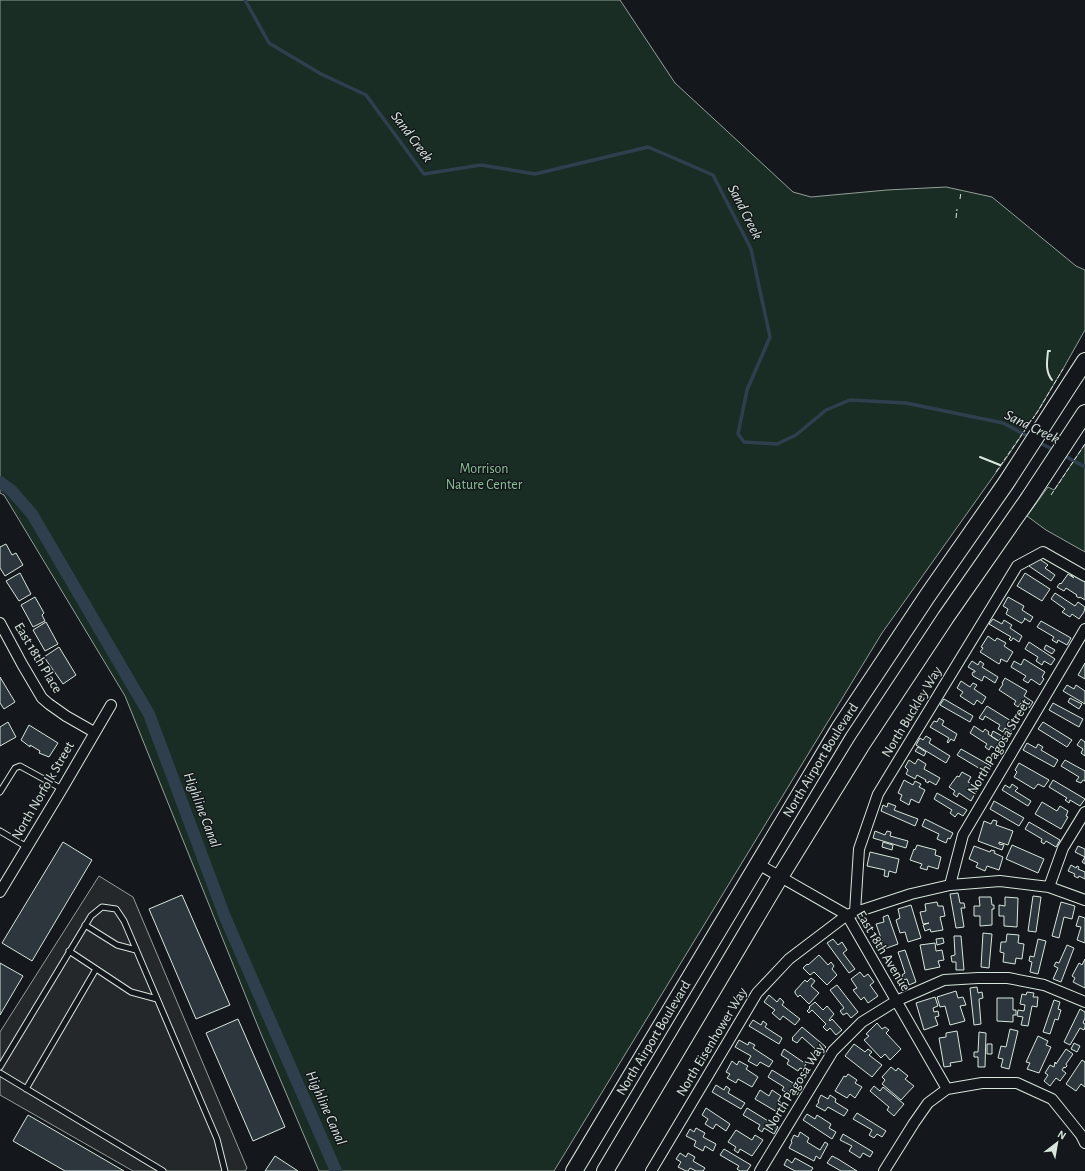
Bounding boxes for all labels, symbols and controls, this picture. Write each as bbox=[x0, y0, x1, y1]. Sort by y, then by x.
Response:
water label: Sand Creek bbox=[388, 109, 436, 165]
water label: Sand Creek bbox=[725, 182, 765, 242]
water label: Sand Creek bbox=[1002, 407, 1062, 447]
park label: Morrison Nature Center bbox=[446, 462, 523, 492]
street label: East 18th Place bbox=[12, 620, 64, 696]
street label: North Buckley Way bbox=[879, 664, 945, 760]
street label: North Pagosa Street bbox=[965, 696, 1033, 797]
street label: North Airport Boulevard bbox=[781, 701, 861, 820]
street label: North Norfolk Street bbox=[9, 739, 77, 843]
water label: Highline Canal bbox=[181, 770, 223, 850]
street label: East 18th Avenue bbox=[854, 908, 912, 994]
street label: North Airport Boulevard bbox=[614, 978, 693, 1098]
street label: North Eisenhower Way bbox=[674, 985, 750, 1099]
street label: North Pagosa Way bbox=[763, 1041, 827, 1133]
water label: Highline Canal bbox=[303, 1069, 349, 1148]
north arrow bbox=[1037, 1123, 1077, 1163]
text: N bbox=[1056, 1128, 1068, 1142]

